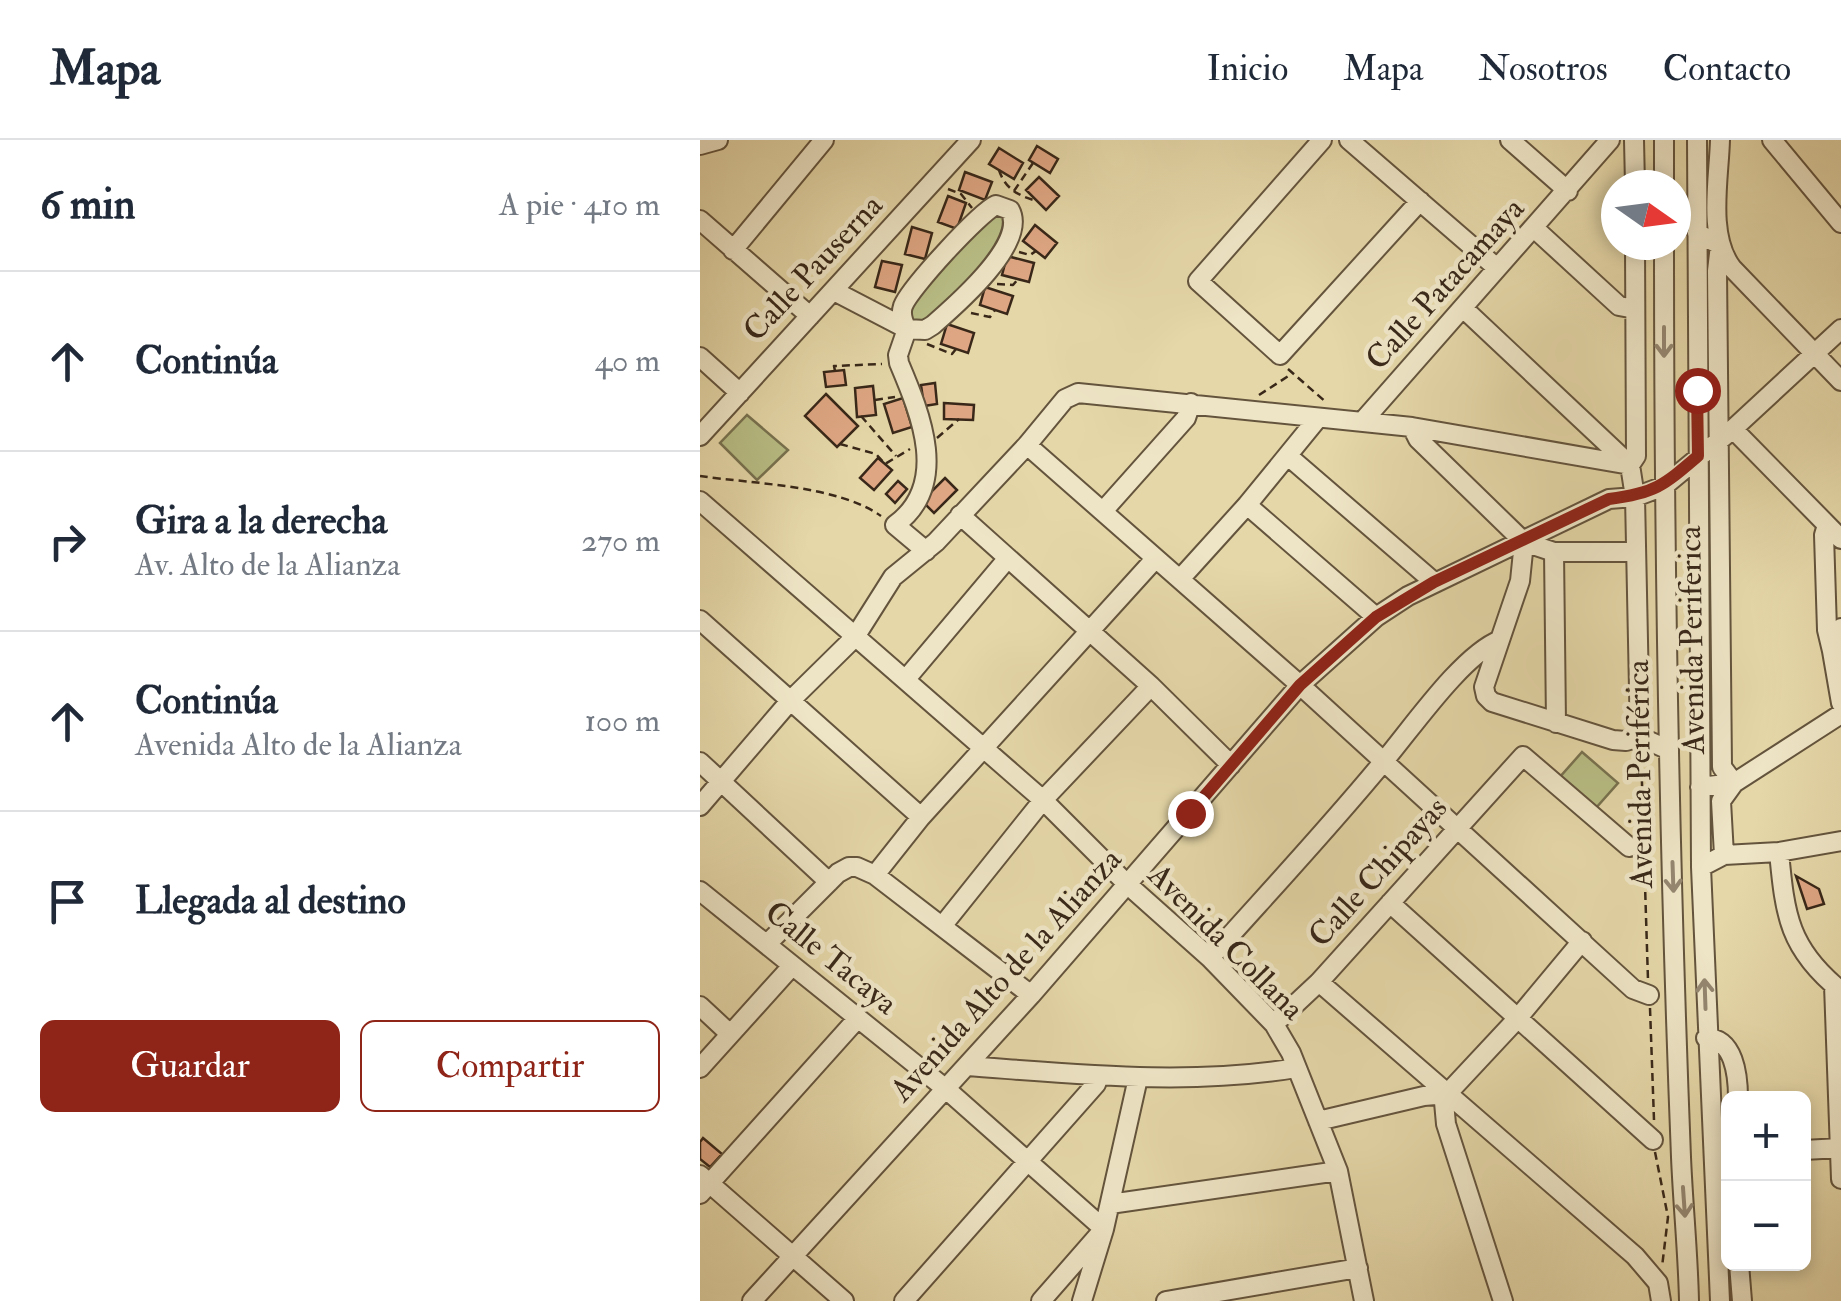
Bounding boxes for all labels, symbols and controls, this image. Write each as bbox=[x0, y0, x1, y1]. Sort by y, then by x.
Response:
text: Mapa bbox=[50, 39, 160, 99]
text: Inicio bbox=[1207, 47, 1288, 91]
text: Mapa bbox=[1343, 47, 1423, 91]
text: Nosotros bbox=[1478, 47, 1608, 91]
text: Contacto bbox=[1663, 47, 1791, 91]
north arrow bbox=[1601, 170, 1691, 260]
text: 6 min bbox=[40, 179, 135, 231]
text: A pie · 410 m bbox=[499, 185, 660, 225]
street label: Calle Pauserna bbox=[735, 186, 892, 350]
street label: Calle Patacamaya bbox=[1357, 189, 1533, 379]
one-way arrow bbox=[1654, 326, 1674, 358]
icon: ahead bbox=[40, 334, 95, 389]
text: Continúa bbox=[135, 337, 278, 385]
text: 40 m bbox=[595, 341, 660, 381]
route start bbox=[1675, 368, 1721, 414]
text: Gira a la derecha bbox=[135, 497, 387, 545]
icon: right bbox=[40, 514, 95, 569]
text: 270 m bbox=[581, 521, 660, 561]
street label: Avenida Periferica bbox=[1670, 525, 1714, 756]
text: Av. Alto de la Alianza bbox=[135, 545, 400, 585]
street label: Avenida Periférica bbox=[1618, 659, 1662, 890]
text: Continúa bbox=[135, 677, 278, 725]
icon: ahead bbox=[40, 694, 95, 749]
text: 100 m bbox=[584, 701, 660, 741]
text: Avenida Alto de la Alianza bbox=[135, 725, 462, 765]
street label: Calle Chipayas bbox=[1300, 789, 1456, 955]
route end bbox=[1168, 791, 1214, 837]
street label: Avenida Alto de la Alianza bbox=[881, 840, 1131, 1111]
street label: Avenida Collana bbox=[1139, 855, 1313, 1029]
one-way arrow bbox=[1663, 861, 1682, 893]
icon: arrive bbox=[40, 874, 95, 929]
text: Llegada al destino bbox=[135, 877, 406, 925]
street label: Calle Tacaya bbox=[757, 892, 906, 1024]
one-way arrow bbox=[1695, 978, 1714, 1010]
button: Guardar bbox=[40, 1020, 340, 1112]
button: Compartir bbox=[360, 1020, 660, 1112]
map controls bbox=[1721, 1091, 1811, 1271]
button: + bbox=[1721, 1091, 1811, 1181]
button: − bbox=[1721, 1181, 1811, 1271]
one-way arrow bbox=[1675, 1186, 1694, 1218]

